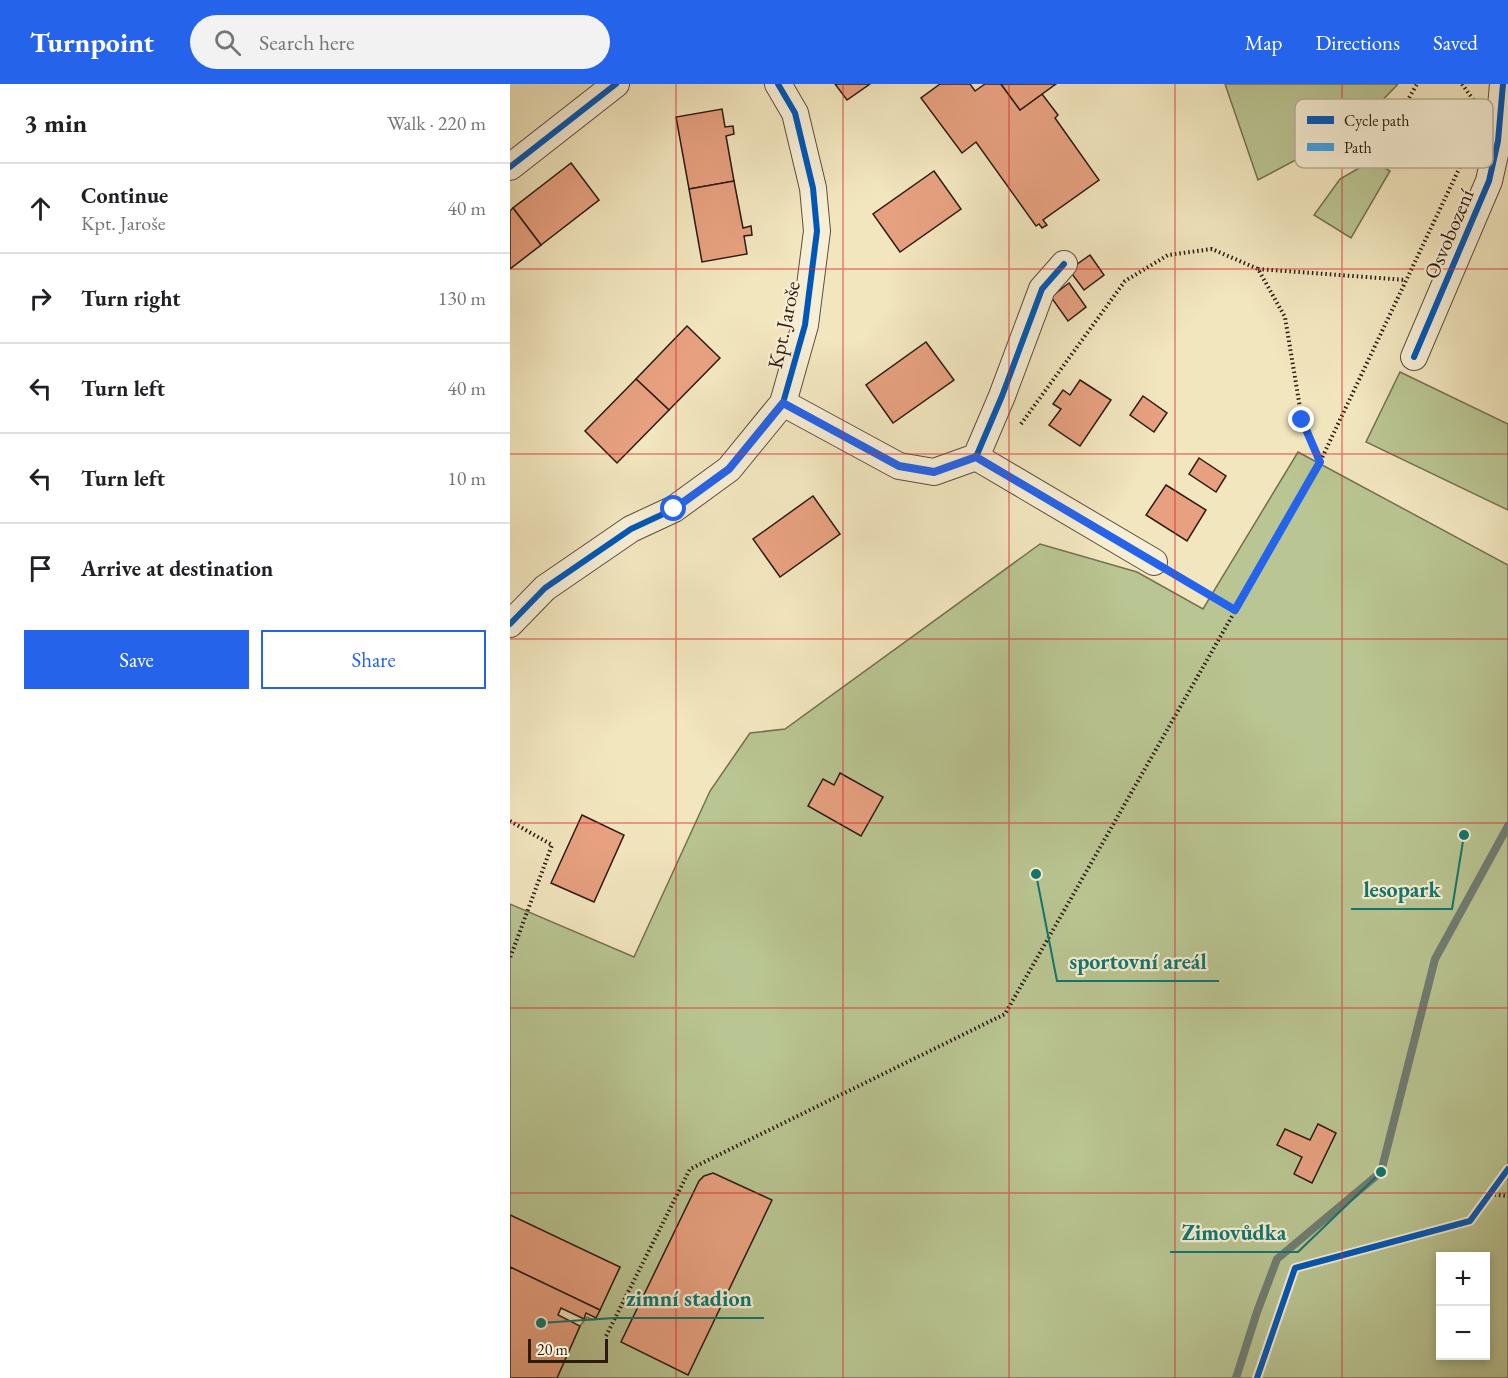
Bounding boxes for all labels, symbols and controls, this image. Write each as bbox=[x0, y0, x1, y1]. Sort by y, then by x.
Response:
search box bbox=[190, 15, 610, 69]
text: Turnpoint bbox=[30, 24, 154, 60]
icon: search bbox=[211, 26, 244, 59]
text: Search here bbox=[259, 28, 355, 57]
text: Map bbox=[1245, 29, 1282, 56]
text: Directions bbox=[1315, 29, 1400, 56]
text: Saved bbox=[1433, 29, 1478, 56]
legend bbox=[1295, 99, 1493, 168]
text: 3 min bbox=[24, 106, 87, 140]
text: Walk · 220 m bbox=[387, 110, 486, 136]
text: Cycle path bbox=[1344, 110, 1409, 131]
text: Path bbox=[1344, 137, 1372, 158]
text: Continue bbox=[81, 181, 168, 210]
street label: Osvobození bbox=[1418, 184, 1480, 283]
icon: ahead bbox=[24, 192, 57, 225]
text: 40 m bbox=[447, 195, 486, 221]
text: Kpt. Jaroše bbox=[81, 210, 166, 236]
street label: Kpt. Jaroše bbox=[761, 279, 806, 371]
icon: right bbox=[24, 282, 57, 315]
text: Turn right bbox=[81, 284, 180, 313]
text: 130 m bbox=[438, 285, 486, 311]
icon: left bbox=[24, 372, 57, 405]
text: Turn left bbox=[81, 374, 165, 403]
text: 40 m bbox=[447, 375, 486, 401]
route end bbox=[1288, 406, 1314, 432]
icon: left bbox=[24, 462, 57, 495]
text: Turn left bbox=[81, 464, 165, 493]
text: 10 m bbox=[447, 465, 486, 491]
route start bbox=[660, 495, 686, 521]
icon: arrive bbox=[24, 552, 57, 585]
text: Arrive at destination bbox=[81, 554, 273, 583]
button: Save bbox=[24, 630, 249, 689]
button: Share bbox=[261, 630, 486, 689]
callout: lesopark bbox=[1351, 869, 1452, 909]
text: lesopark bbox=[1364, 875, 1441, 904]
callout: sportovní areál bbox=[1057, 941, 1219, 981]
text: sportovní areál bbox=[1069, 947, 1207, 976]
callout: Zimovůdka bbox=[1170, 1212, 1298, 1252]
text: Zimovůdka bbox=[1182, 1218, 1287, 1247]
map controls bbox=[1436, 1252, 1490, 1360]
button: + bbox=[1436, 1252, 1490, 1306]
callout: zimní stadion bbox=[614, 1278, 764, 1318]
text: zimní stadion bbox=[626, 1284, 753, 1313]
button: − bbox=[1436, 1306, 1490, 1360]
scale bar bbox=[528, 1336, 608, 1364]
text: 20 m bbox=[537, 1339, 568, 1360]

